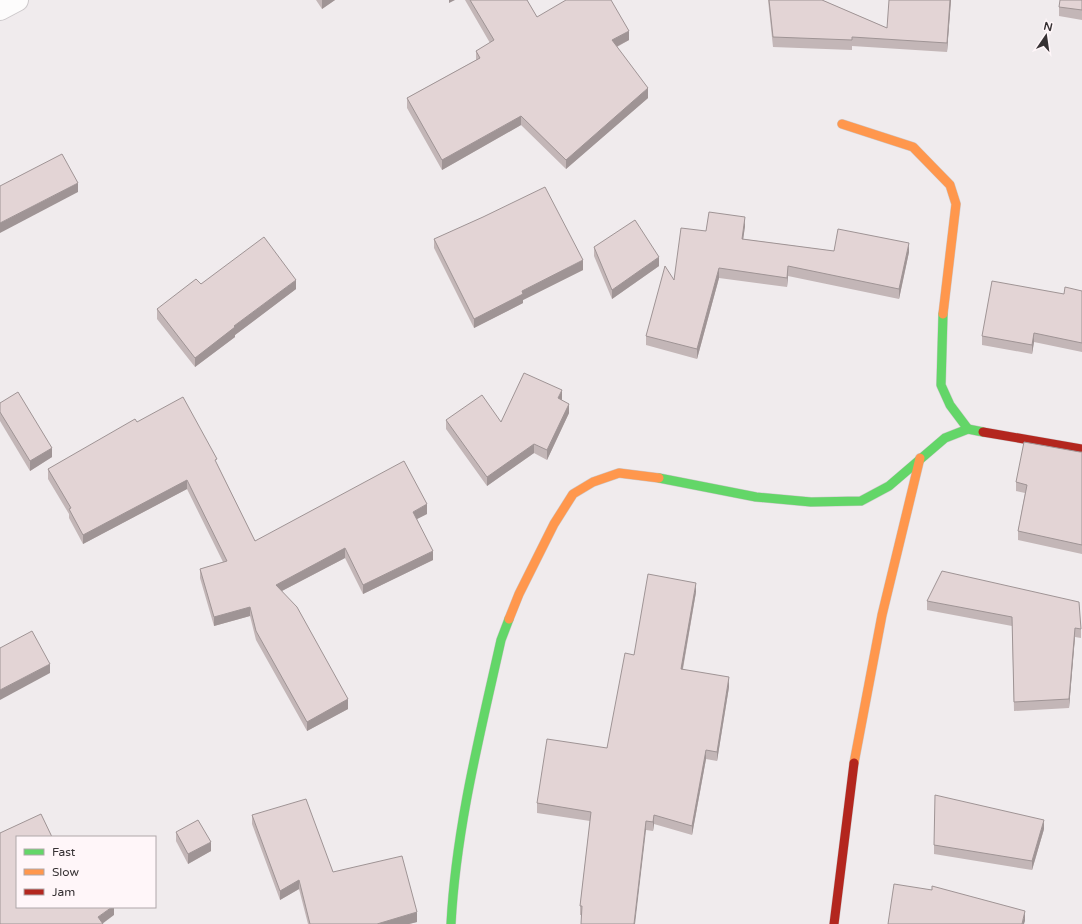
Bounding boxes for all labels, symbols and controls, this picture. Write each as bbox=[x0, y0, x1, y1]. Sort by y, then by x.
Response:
north arrow bbox=[1026, 16, 1066, 56]
text: N bbox=[1042, 19, 1054, 34]
legend bbox=[16, 836, 156, 908]
text: Fast bbox=[52, 845, 76, 859]
text: Slow bbox=[52, 865, 79, 879]
text: Jam bbox=[52, 885, 75, 899]

